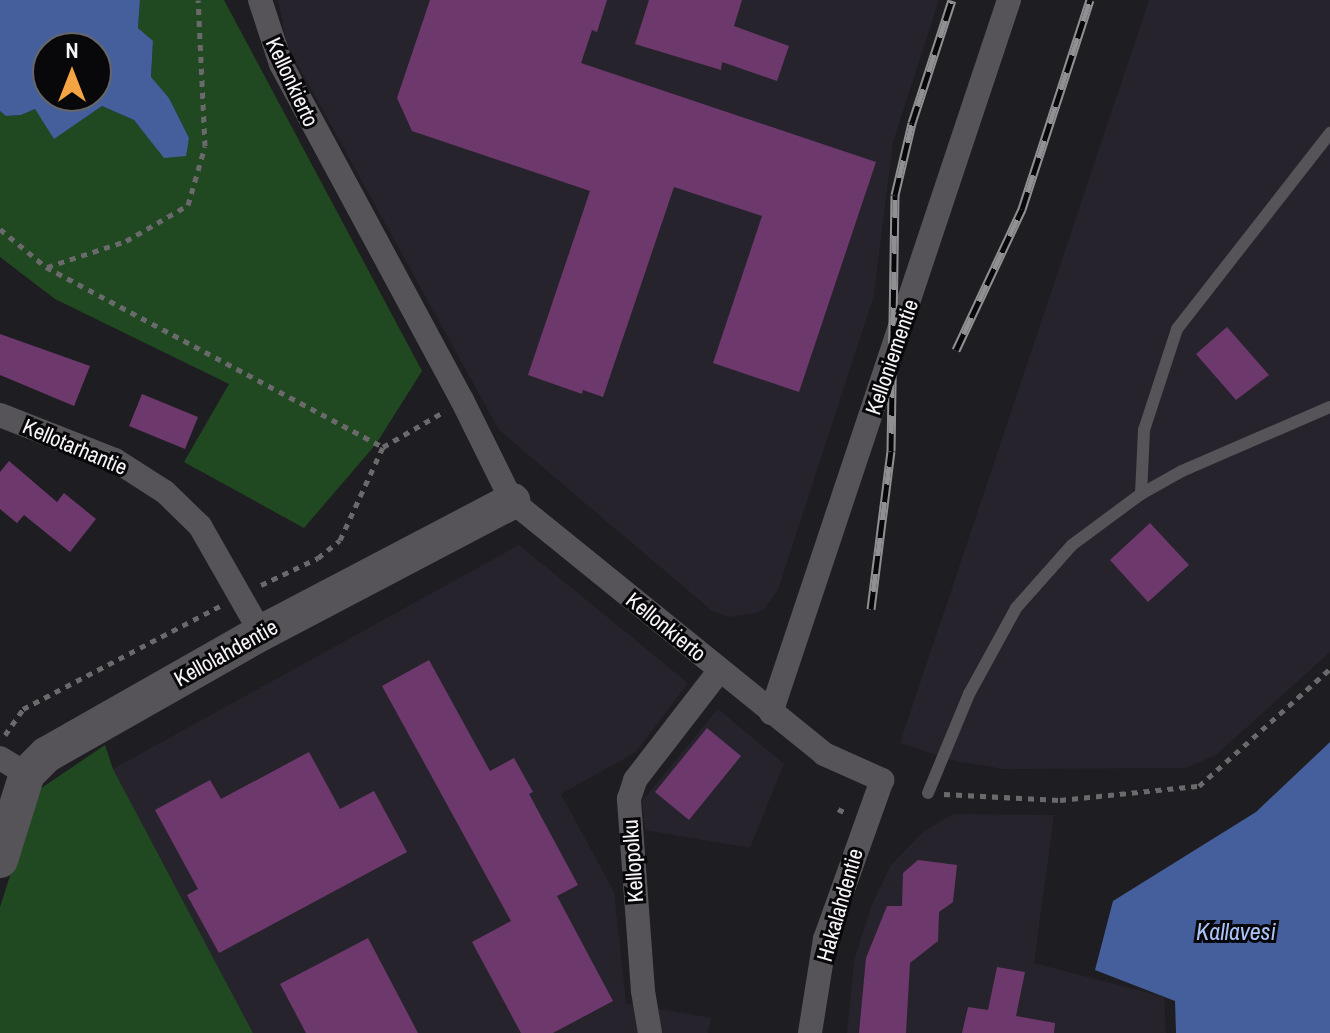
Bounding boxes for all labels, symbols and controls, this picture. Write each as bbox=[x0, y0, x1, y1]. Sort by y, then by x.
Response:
north arrow bbox=[32, 32, 112, 112]
street label: Kellonkierto bbox=[260, 33, 324, 131]
text: N bbox=[65, 35, 79, 65]
street label: Kelloniementie bbox=[860, 296, 924, 418]
street label: Kellotarhantie bbox=[19, 413, 131, 481]
street label: Kellonkierto bbox=[621, 587, 711, 667]
street label: Kellolahdentie bbox=[170, 614, 282, 692]
street label: Kellopolku bbox=[617, 819, 649, 903]
street label: Hakalahdentie bbox=[811, 845, 869, 965]
water label: Kallavesi bbox=[1196, 918, 1276, 946]

